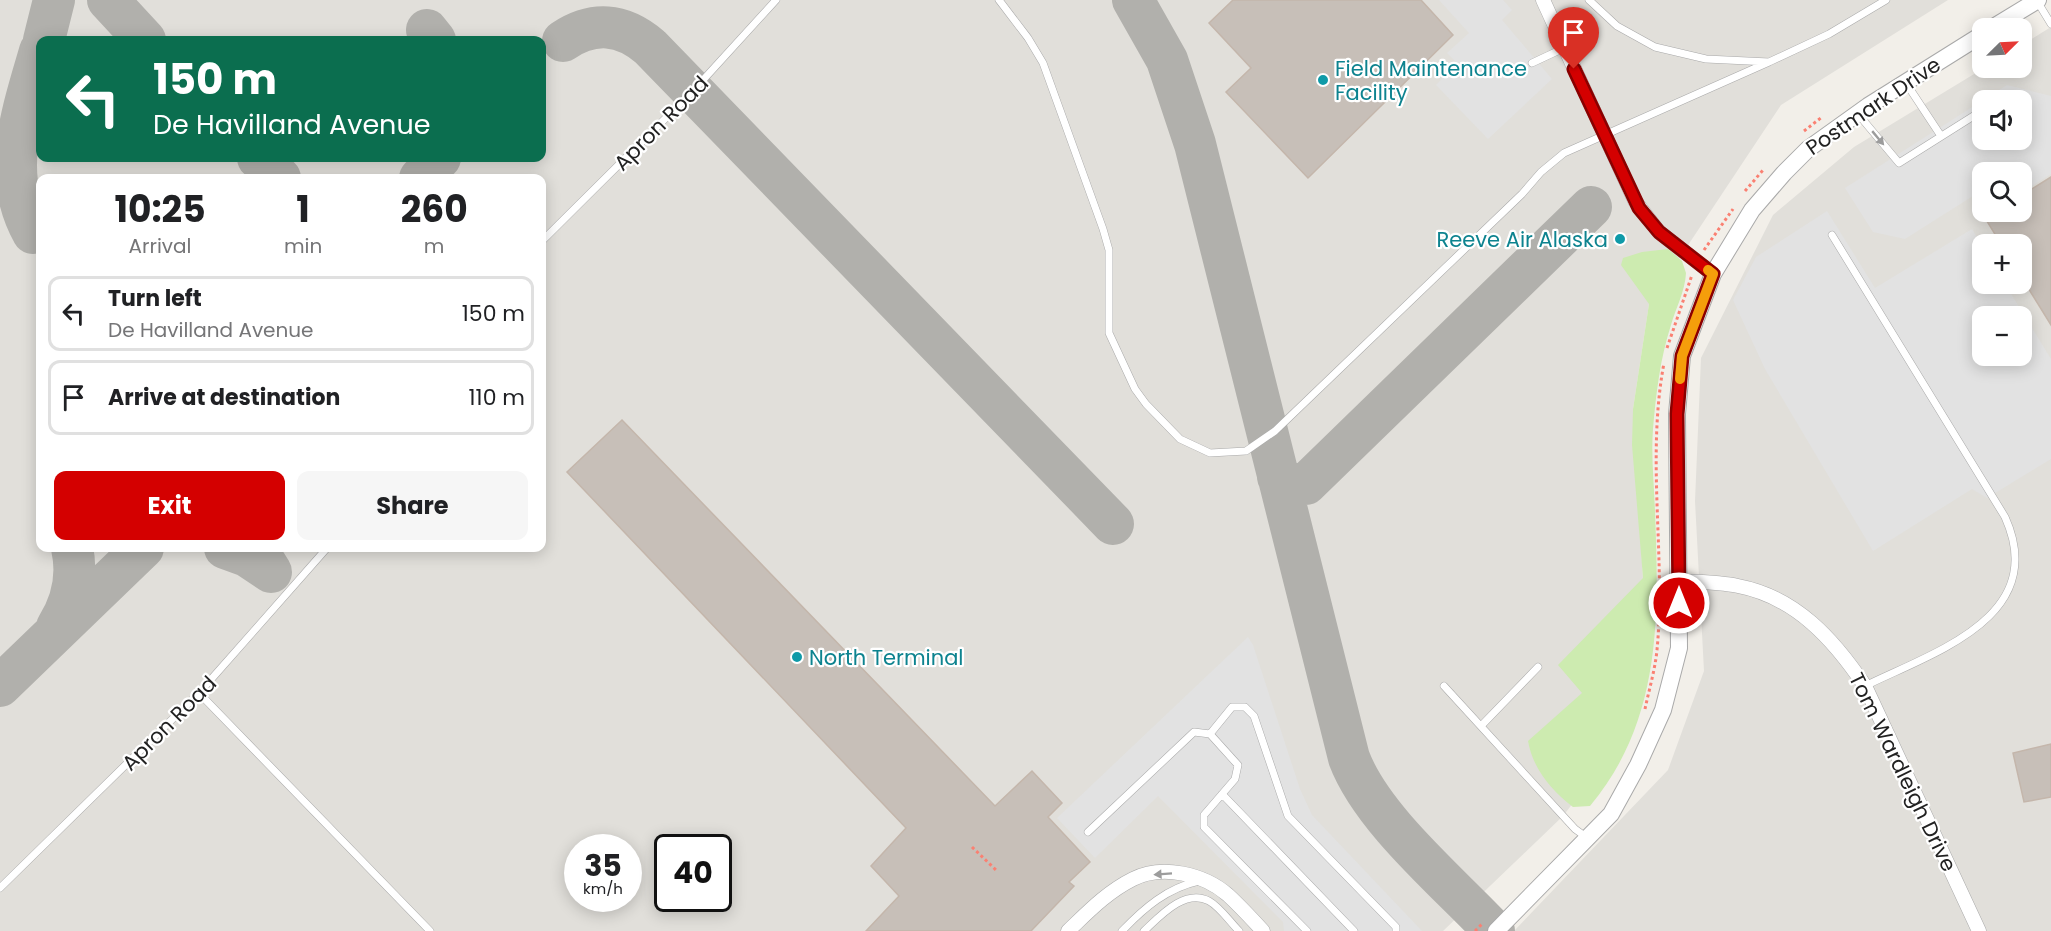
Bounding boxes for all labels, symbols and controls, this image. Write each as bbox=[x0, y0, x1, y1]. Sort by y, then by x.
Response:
pin bbox=[1548, 7, 1599, 69]
icon: arrive bbox=[1557, 16, 1590, 49]
north arrow bbox=[1972, 18, 2032, 78]
map controls bbox=[1972, 18, 2032, 366]
text: 150 m bbox=[153, 50, 277, 109]
street label: Postmark Drive bbox=[1800, 50, 1946, 162]
place label: Field Maintenance Facility bbox=[1335, 54, 1527, 107]
icon: left bbox=[54, 60, 132, 138]
street label: Apron Road bbox=[607, 69, 715, 177]
marker: Field Maintenance Facility bbox=[1316, 73, 1330, 87]
button: sound bbox=[1972, 90, 2032, 150]
text: De Havilland Avenue bbox=[153, 106, 430, 143]
one-way arrow bbox=[1871, 130, 1884, 145]
button: search bbox=[1972, 162, 2032, 222]
text: 10:25 bbox=[114, 184, 206, 235]
text: 1 bbox=[296, 184, 310, 235]
text: 260 bbox=[401, 184, 468, 235]
place label: Reeve Air Alaska bbox=[1437, 225, 1608, 254]
text: Arrival bbox=[128, 232, 191, 260]
text: min bbox=[284, 232, 322, 260]
text: m bbox=[424, 232, 444, 260]
marker: Reeve Air Alaska bbox=[1613, 232, 1627, 246]
button: + bbox=[1972, 234, 2032, 294]
text: Turn left bbox=[108, 283, 202, 314]
icon: left bbox=[57, 297, 90, 330]
text: 150 m bbox=[462, 298, 525, 329]
button: − bbox=[1972, 306, 2032, 366]
text: De Havilland Avenue bbox=[108, 316, 314, 344]
icon: arrive bbox=[57, 381, 90, 414]
text: Arrive at destination bbox=[108, 382, 340, 413]
text: 110 m bbox=[469, 382, 525, 413]
button: Exit bbox=[54, 471, 285, 540]
button: Share bbox=[297, 471, 528, 540]
position arrow bbox=[1647, 571, 1711, 635]
place label: North Terminal bbox=[809, 643, 964, 672]
marker: North Terminal bbox=[790, 650, 804, 664]
street label: Tom Wardleigh Drive bbox=[1842, 668, 1964, 876]
street label: Apron Road bbox=[115, 669, 223, 777]
speed limit sign: 40 bbox=[654, 834, 732, 912]
text: 35 bbox=[584, 844, 622, 887]
one-way arrow bbox=[1153, 869, 1172, 879]
text: km/h bbox=[583, 878, 623, 899]

